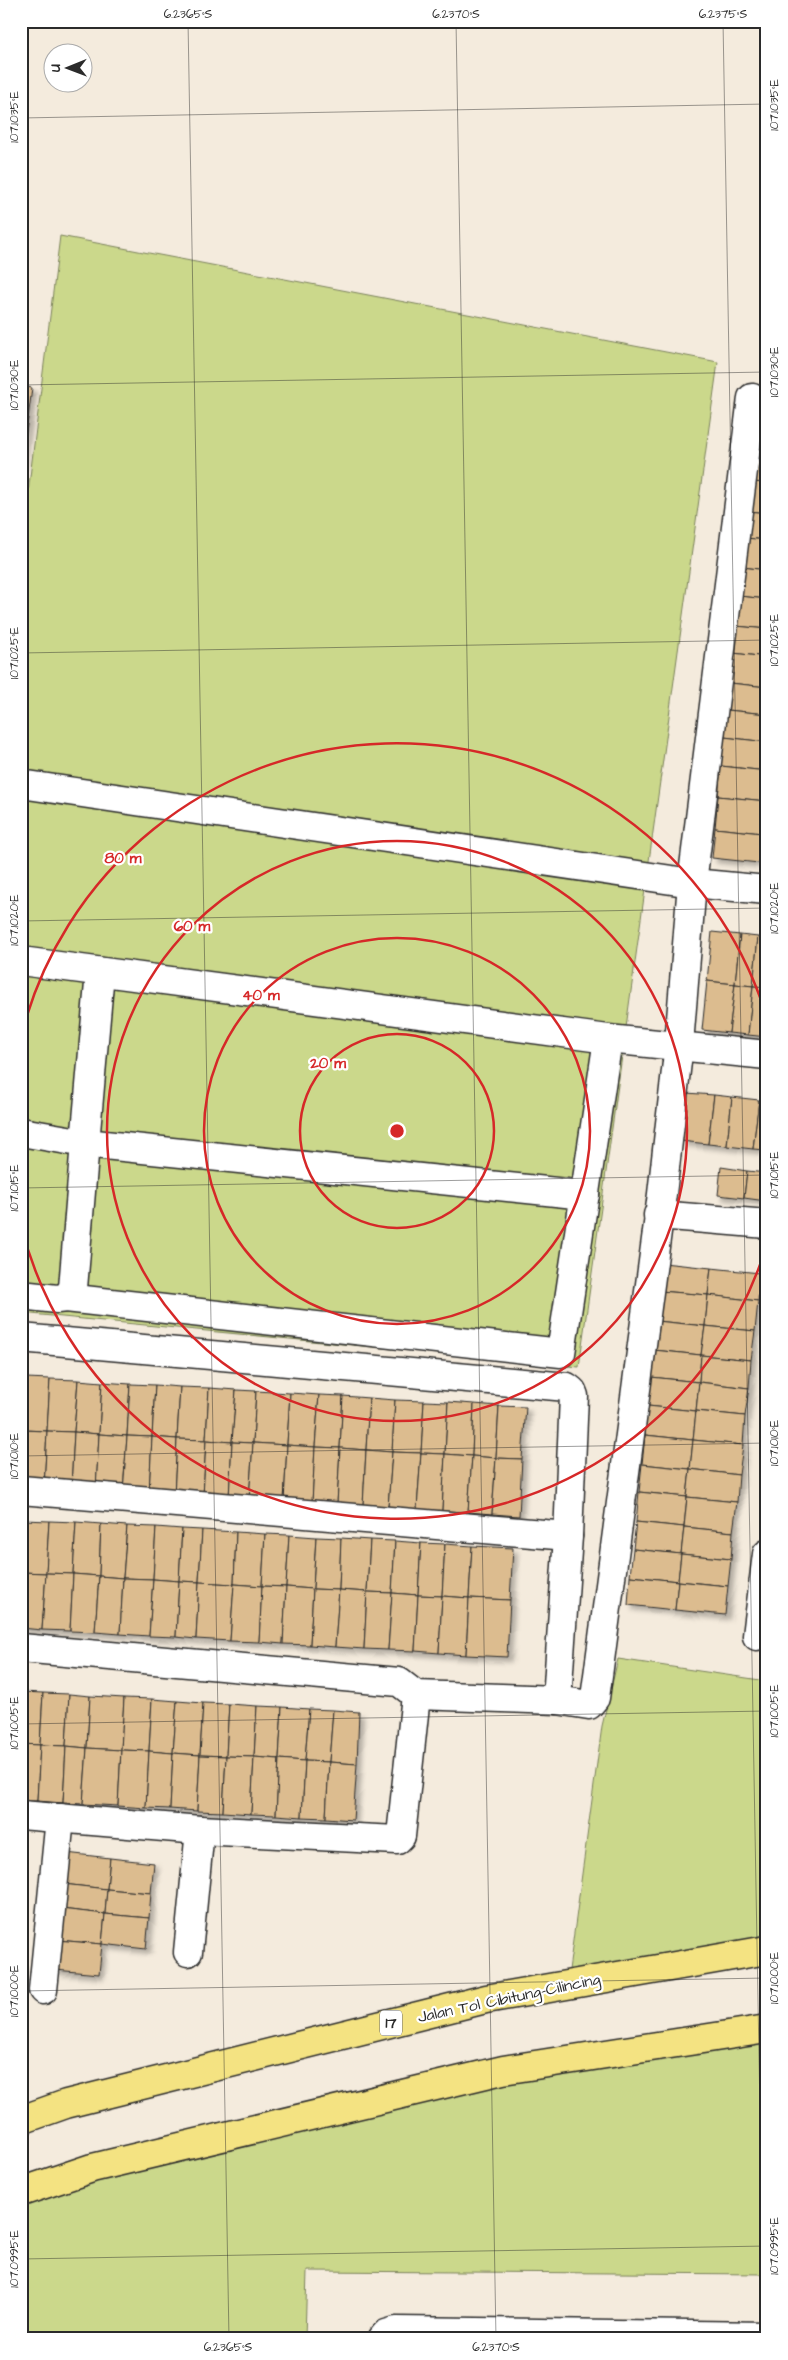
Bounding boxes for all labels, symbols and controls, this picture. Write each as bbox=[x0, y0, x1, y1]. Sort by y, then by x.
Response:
text: 6.2365°S bbox=[164, 6, 213, 23]
text: 6.2370°S bbox=[432, 6, 480, 23]
text: 6.2375°S bbox=[699, 6, 747, 23]
north arrow bbox=[42, 42, 92, 92]
text: U bbox=[46, 64, 66, 72]
text: 107.1035°E bbox=[766, 79, 783, 131]
text: 107.1035°E bbox=[6, 91, 23, 143]
text: 107.1030°E bbox=[766, 347, 783, 397]
text: 107.1030°E bbox=[6, 360, 23, 410]
text: 107.1025°E bbox=[766, 614, 783, 666]
text: 107.1025°E bbox=[6, 627, 23, 679]
text: 80 m bbox=[105, 848, 142, 869]
text: 107.1020°E bbox=[766, 882, 783, 934]
text: 107.1020°E bbox=[6, 894, 23, 946]
text: 60 m bbox=[174, 916, 211, 937]
text: 40 m bbox=[242, 985, 280, 1006]
text: 20 m bbox=[309, 1053, 346, 1074]
centre of rings bbox=[388, 1122, 406, 1140]
text: 107.1015°E bbox=[766, 1151, 783, 1199]
text: 107.1015°E bbox=[6, 1164, 23, 1212]
text: 107.1010°E bbox=[766, 1420, 783, 1466]
text: 107.1010°E bbox=[6, 1433, 23, 1479]
text: 107.1005°E bbox=[766, 1684, 783, 1738]
text: 107.1005°E bbox=[6, 1696, 23, 1750]
text: 107.1000°E bbox=[766, 1952, 783, 2004]
text: 107.1000°E bbox=[6, 1965, 23, 2017]
street label: Jalan Tol Cibitung–Cilincing bbox=[416, 1968, 602, 2029]
road number: 17 bbox=[380, 2010, 402, 2036]
text: 107.0995°E bbox=[766, 2217, 783, 2275]
text: 107.0995°E bbox=[6, 2230, 23, 2288]
text: 6.2365°S bbox=[204, 2339, 253, 2356]
text: 6.2370°S bbox=[472, 2339, 520, 2356]

